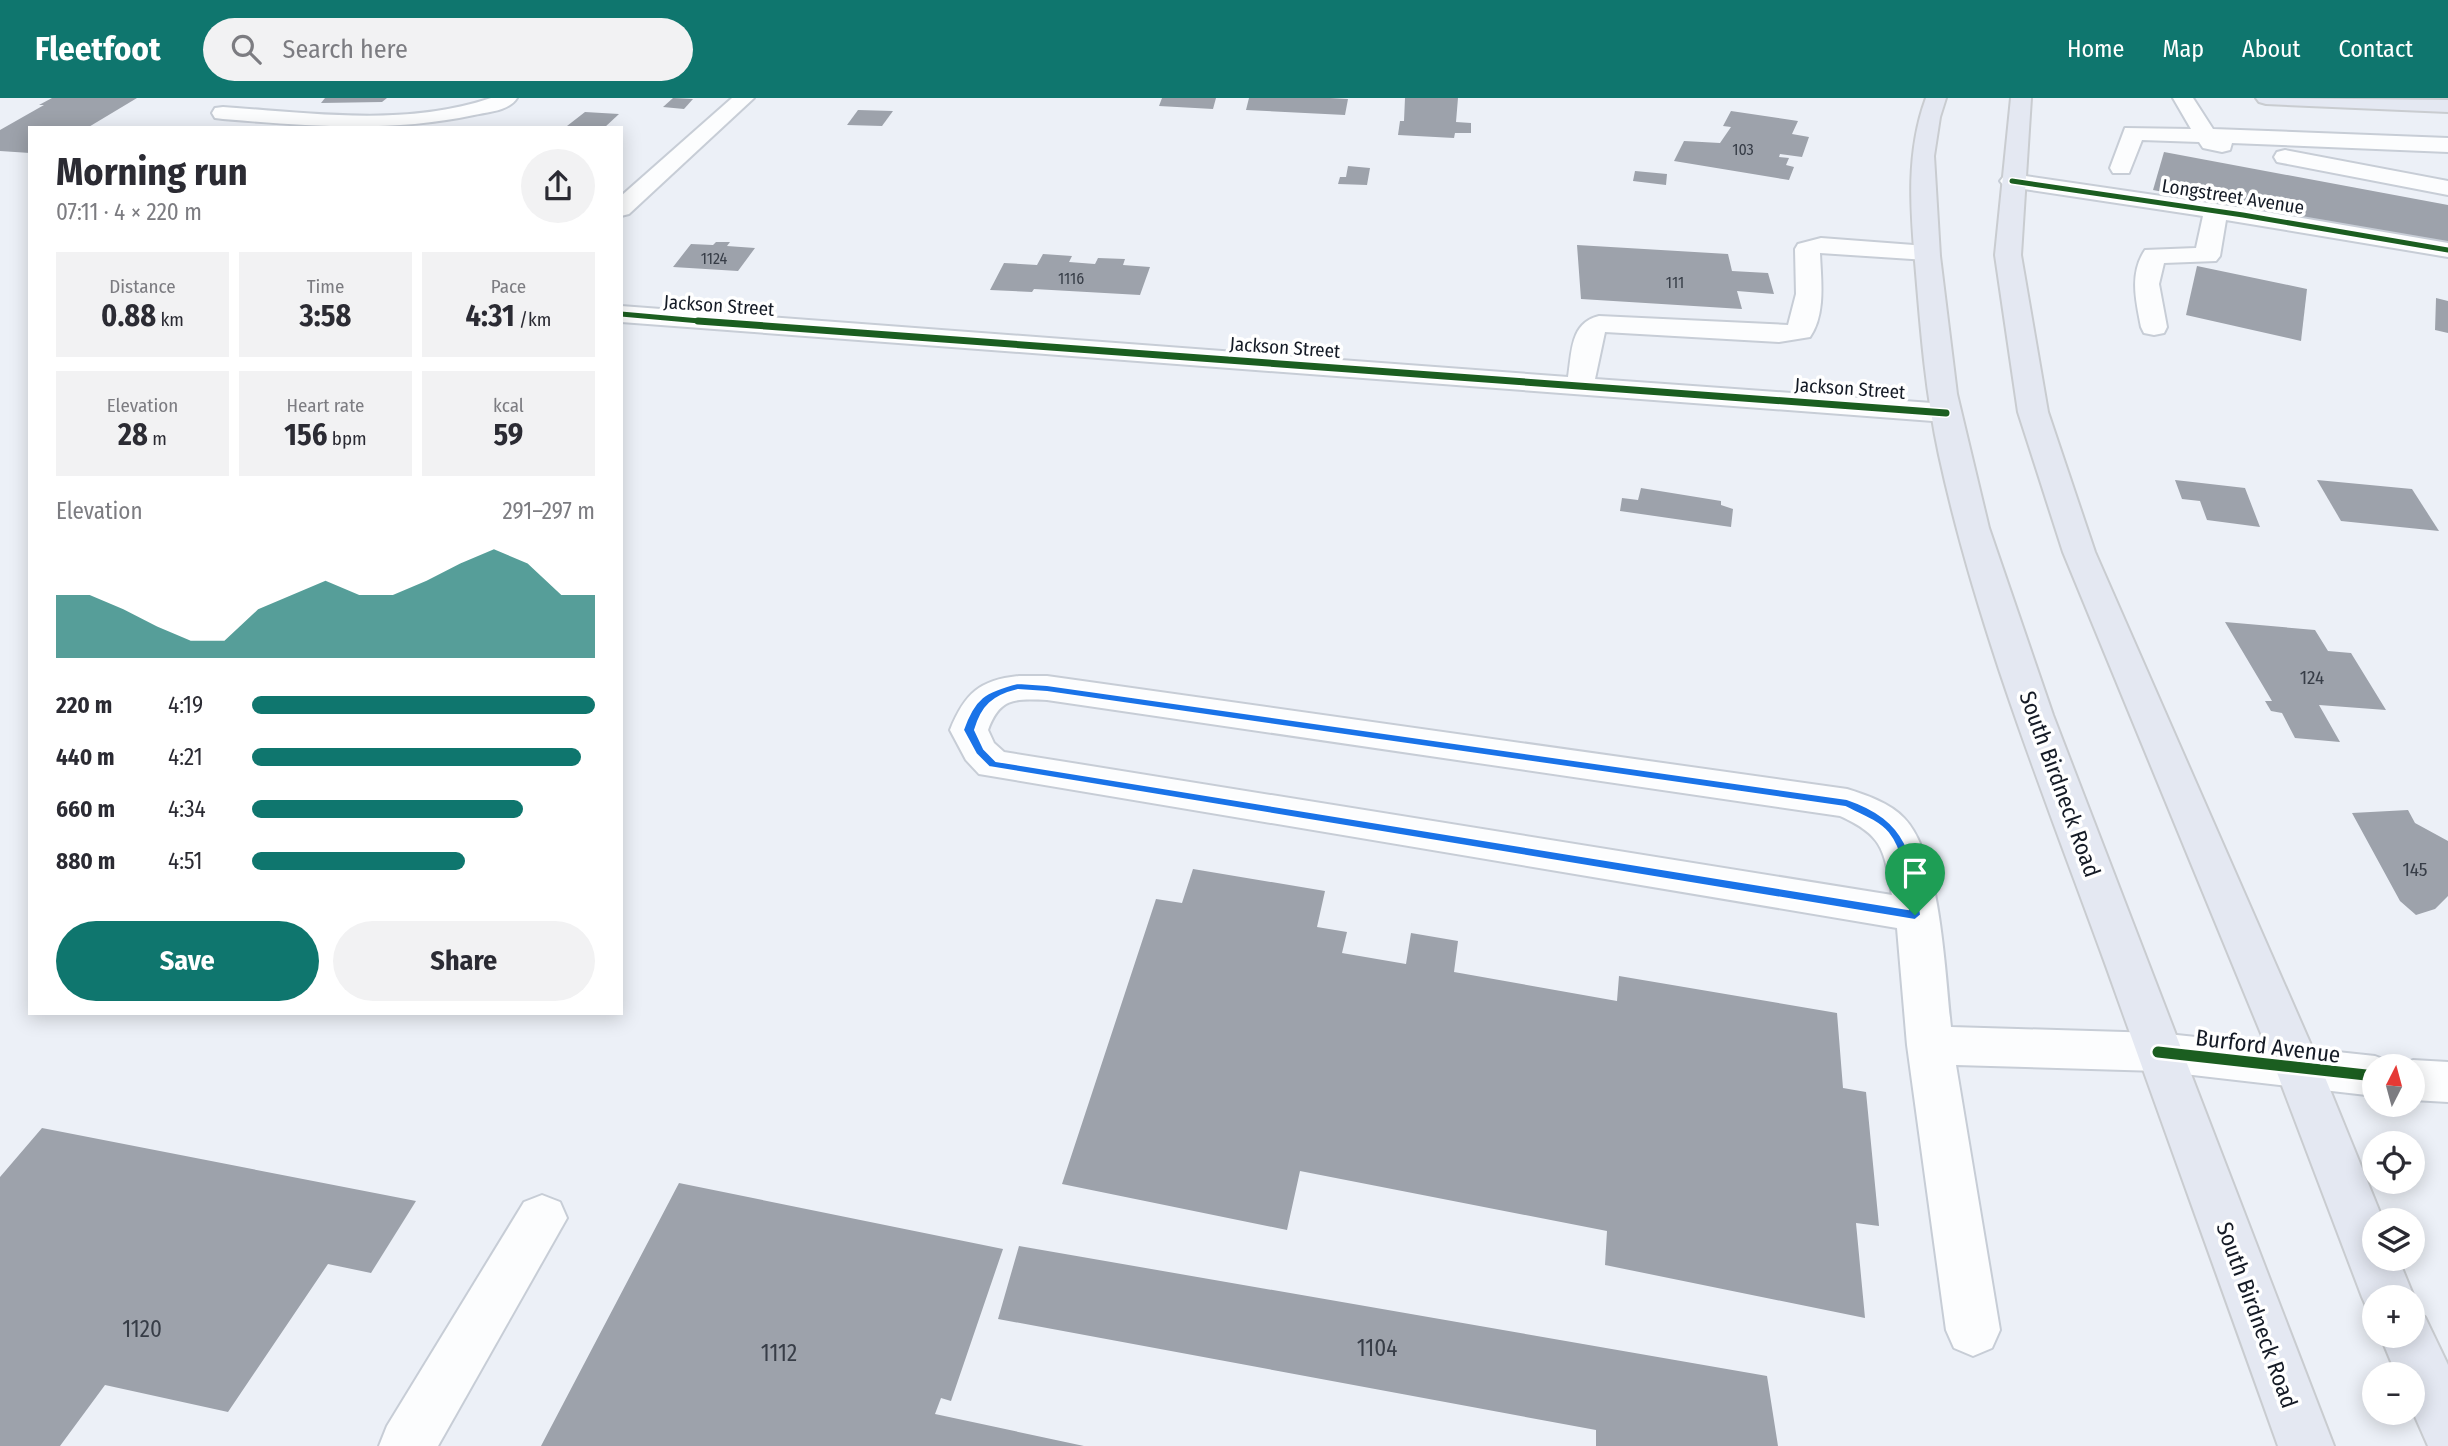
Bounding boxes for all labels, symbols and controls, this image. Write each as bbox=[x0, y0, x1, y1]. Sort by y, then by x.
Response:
search box bbox=[203, 18, 693, 81]
text: Fleetfoot bbox=[35, 29, 161, 69]
icon: search bbox=[227, 30, 265, 68]
text: Search here bbox=[283, 34, 408, 65]
text: Home bbox=[2067, 35, 2124, 63]
text: Map bbox=[2162, 35, 2204, 63]
text: About bbox=[2242, 35, 2300, 63]
text: Contact bbox=[2338, 35, 2413, 63]
house number: 103 bbox=[1732, 140, 1754, 159]
text: Morning run bbox=[56, 149, 248, 195]
button: share bbox=[521, 149, 595, 223]
street label: Longstreet Avenue bbox=[2160, 174, 2306, 219]
text: 07:11 · 4 × 220 m bbox=[56, 198, 202, 226]
house number: 1124 bbox=[701, 249, 728, 268]
house number: 1116 bbox=[1058, 269, 1084, 288]
house number: 111 bbox=[1666, 273, 1684, 292]
text: Distance bbox=[109, 275, 176, 298]
text: Time bbox=[307, 275, 344, 298]
text: Pace bbox=[491, 275, 526, 298]
street label: Jackson Street bbox=[663, 290, 776, 321]
text: 0.88 bbox=[101, 298, 156, 334]
text: 3:58 bbox=[300, 298, 351, 334]
text: 4:31 bbox=[466, 298, 515, 334]
text: km bbox=[156, 308, 184, 331]
text: /km bbox=[515, 308, 551, 331]
street label: Jackson Street bbox=[1229, 332, 1342, 363]
street label: Jackson Street bbox=[1794, 373, 1907, 404]
text: Elevation bbox=[107, 394, 178, 417]
text: Heart rate bbox=[286, 394, 365, 417]
text: kcal bbox=[493, 394, 524, 417]
text: 28 bbox=[118, 417, 148, 453]
text: 156 bbox=[284, 417, 327, 453]
text: 59 bbox=[494, 417, 523, 453]
text: m bbox=[148, 427, 167, 450]
text: bpm bbox=[327, 427, 367, 450]
text: Elevation bbox=[56, 497, 143, 525]
text: 291–297 m bbox=[503, 497, 595, 525]
house number: 124 bbox=[2300, 666, 2324, 689]
street label: South Birdneck Road bbox=[2013, 687, 2107, 881]
text: 220 m bbox=[56, 691, 112, 719]
text: 4:19 bbox=[168, 691, 203, 719]
text: 440 m bbox=[56, 743, 115, 771]
text: 4:21 bbox=[168, 743, 203, 771]
text: 660 m bbox=[56, 795, 115, 823]
text: 4:34 bbox=[168, 795, 206, 823]
pin bbox=[1885, 843, 1945, 915]
text: 880 m bbox=[56, 847, 115, 875]
text: 4:51 bbox=[168, 847, 203, 875]
icon: arrive bbox=[1896, 854, 1934, 892]
house number: 145 bbox=[2402, 858, 2428, 881]
button: Save bbox=[56, 921, 319, 1001]
button: Share bbox=[333, 921, 595, 1001]
street label: Burford Avenue bbox=[2194, 1023, 2342, 1069]
north arrow bbox=[2362, 1054, 2426, 1116]
map controls bbox=[2362, 1054, 2425, 1425]
button: locate bbox=[2362, 1131, 2425, 1194]
button: layers bbox=[2362, 1208, 2425, 1271]
street label: South Birdneck Road bbox=[2210, 1218, 2304, 1412]
button: + bbox=[2362, 1285, 2425, 1348]
house number: 1120 bbox=[122, 1315, 162, 1343]
house number: 1104 bbox=[1357, 1334, 1397, 1362]
house number: 1112 bbox=[761, 1339, 797, 1367]
button: − bbox=[2362, 1362, 2425, 1425]

